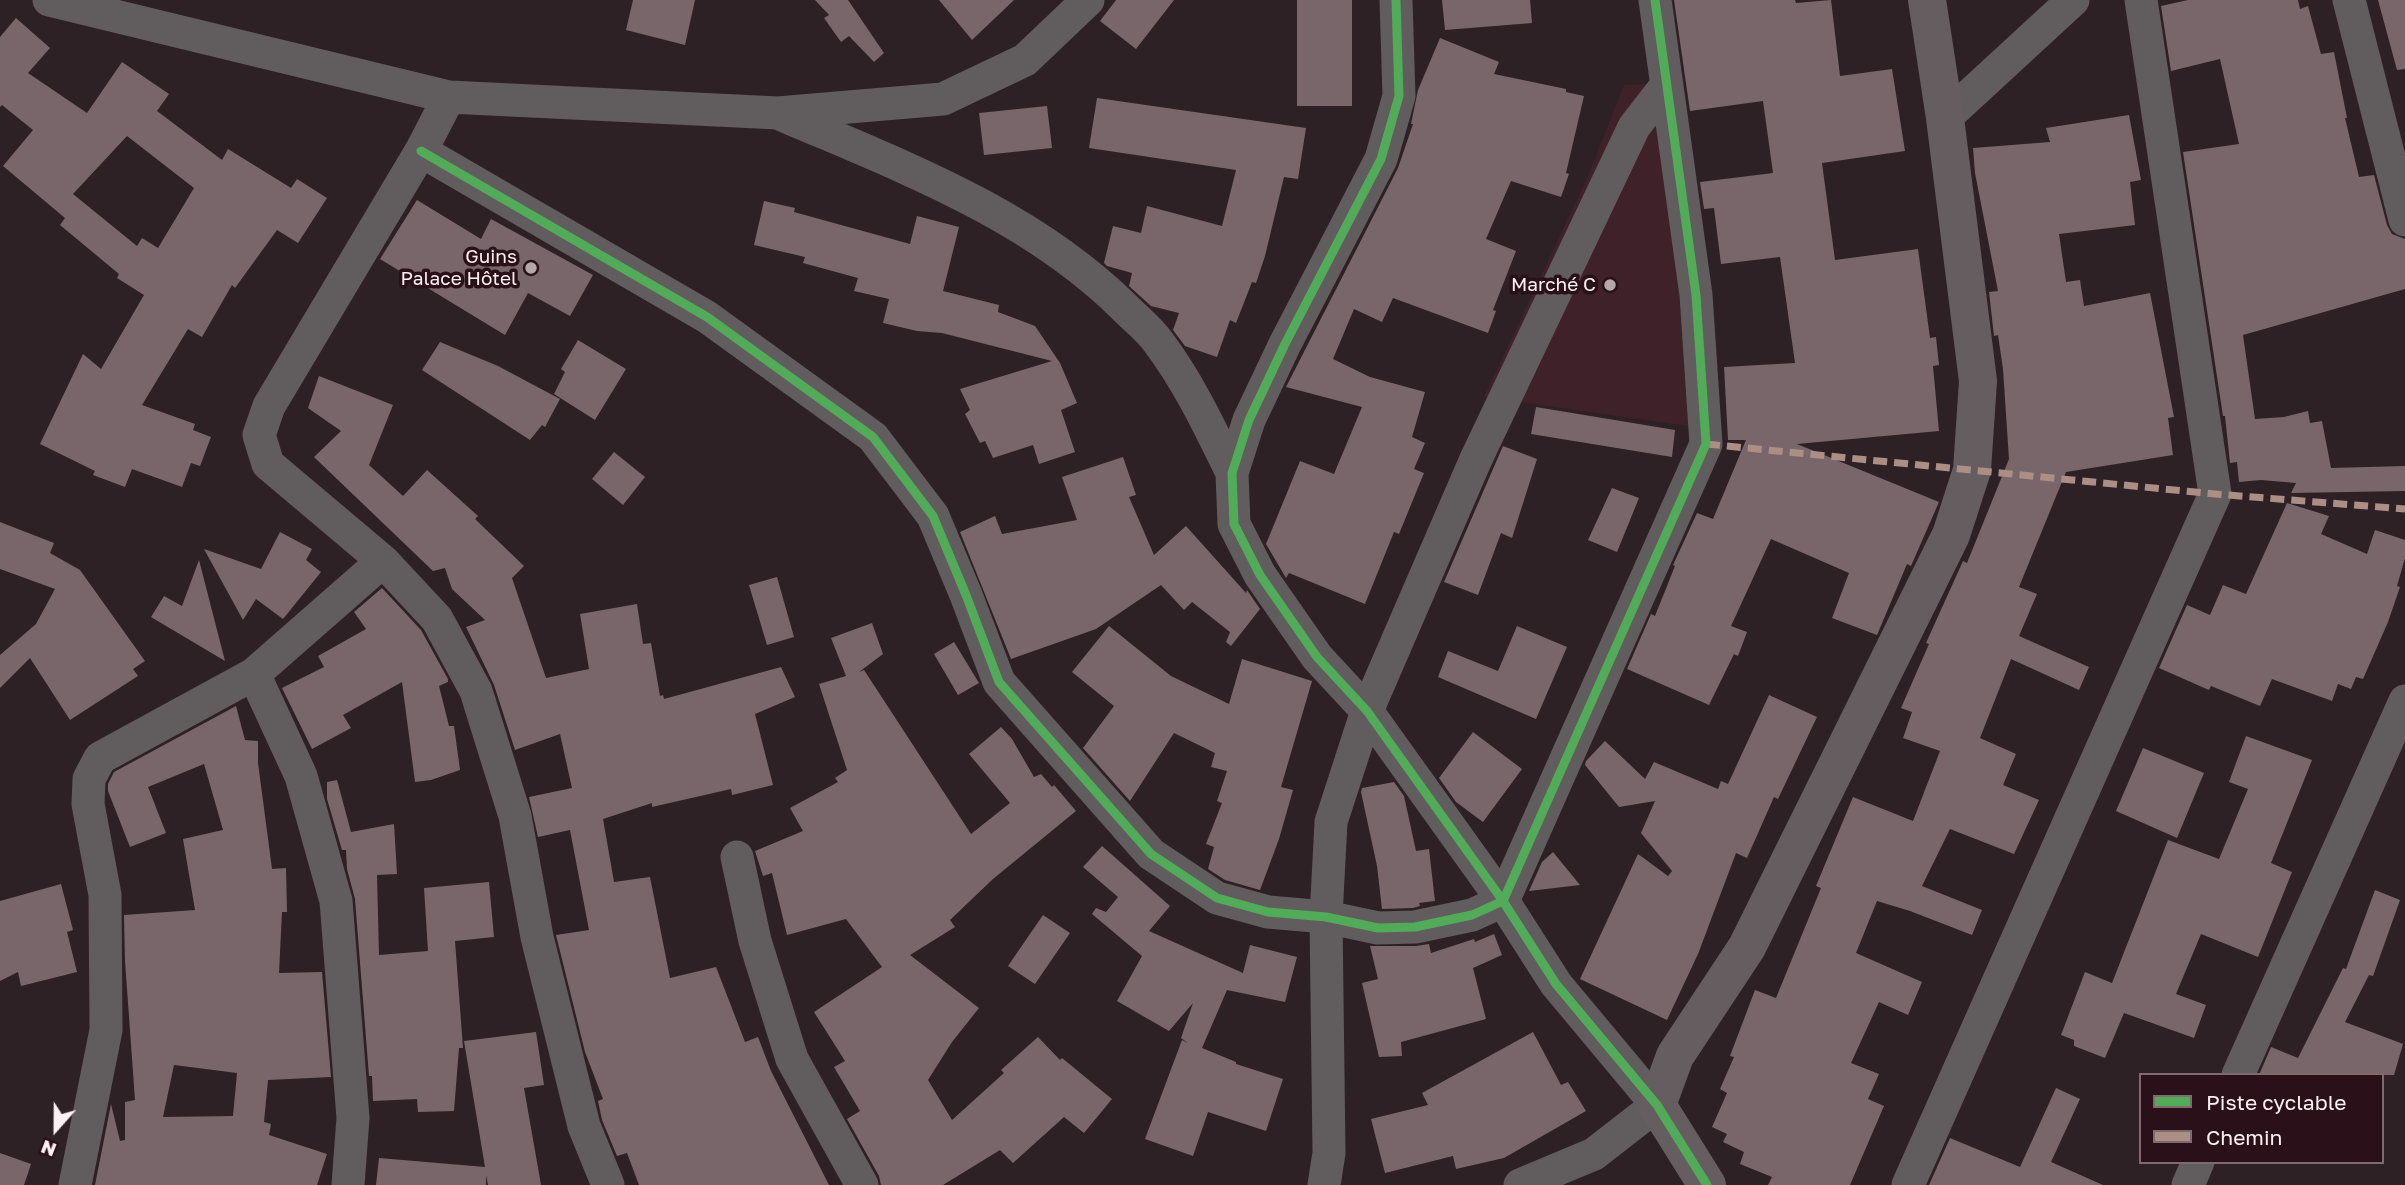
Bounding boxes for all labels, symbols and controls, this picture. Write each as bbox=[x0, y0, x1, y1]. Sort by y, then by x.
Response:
place label: Guins Palace Hôtel bbox=[401, 246, 517, 290]
marker: Guins Palace Hôtel bbox=[523, 260, 539, 276]
place label: Marché C bbox=[1511, 274, 1596, 296]
marker: Marché C bbox=[1602, 277, 1618, 293]
legend bbox=[2139, 1073, 2384, 1164]
text: Piste cyclable bbox=[2206, 1089, 2346, 1115]
north arrow bbox=[21, 1094, 91, 1164]
text: Chemin bbox=[2206, 1124, 2283, 1150]
text: N bbox=[37, 1136, 59, 1162]

